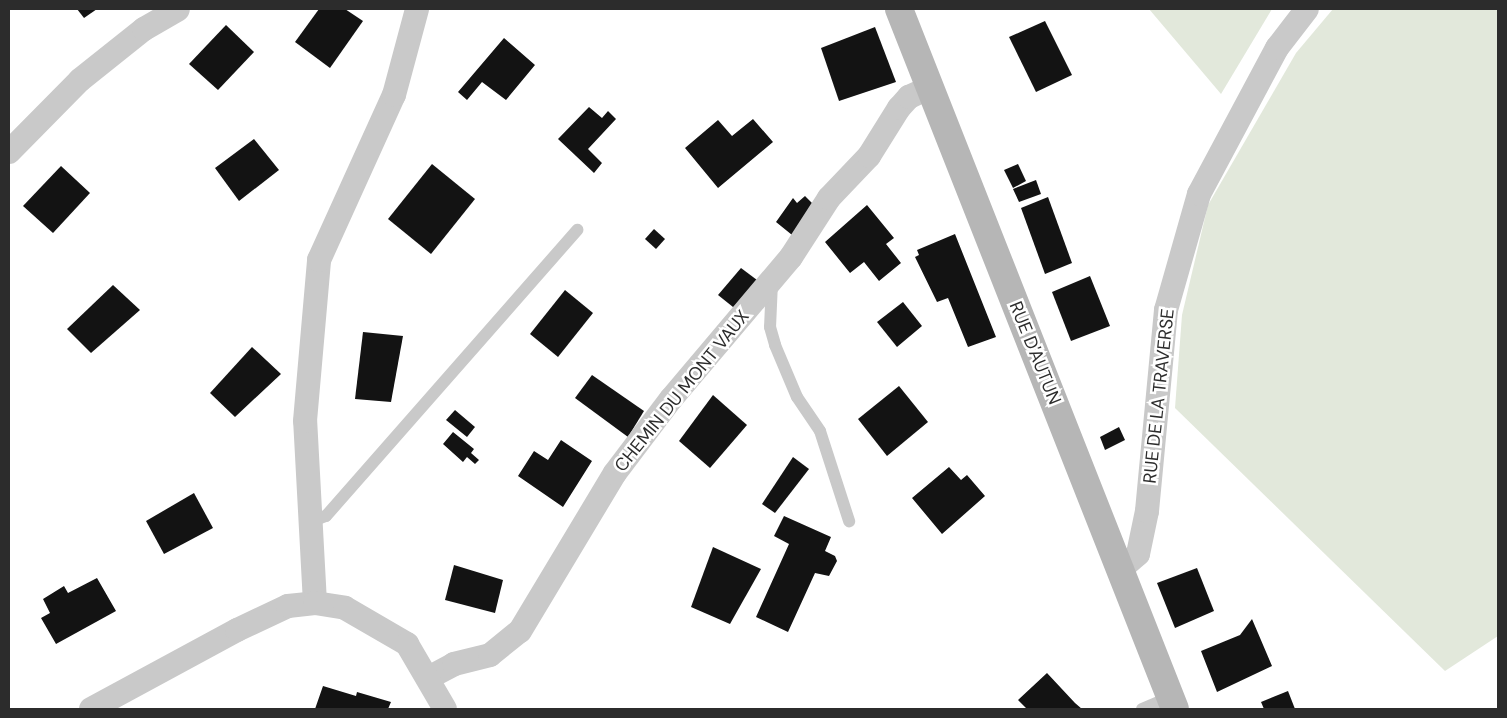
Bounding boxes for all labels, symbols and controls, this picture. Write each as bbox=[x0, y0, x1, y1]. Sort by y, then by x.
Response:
street label: RUE D'AUTUN bbox=[1005, 298, 1065, 408]
street label: CHEMIN DU MONT VAUX bbox=[610, 306, 754, 476]
street label: RUE DE LA TRAVERSE bbox=[1139, 308, 1179, 484]

